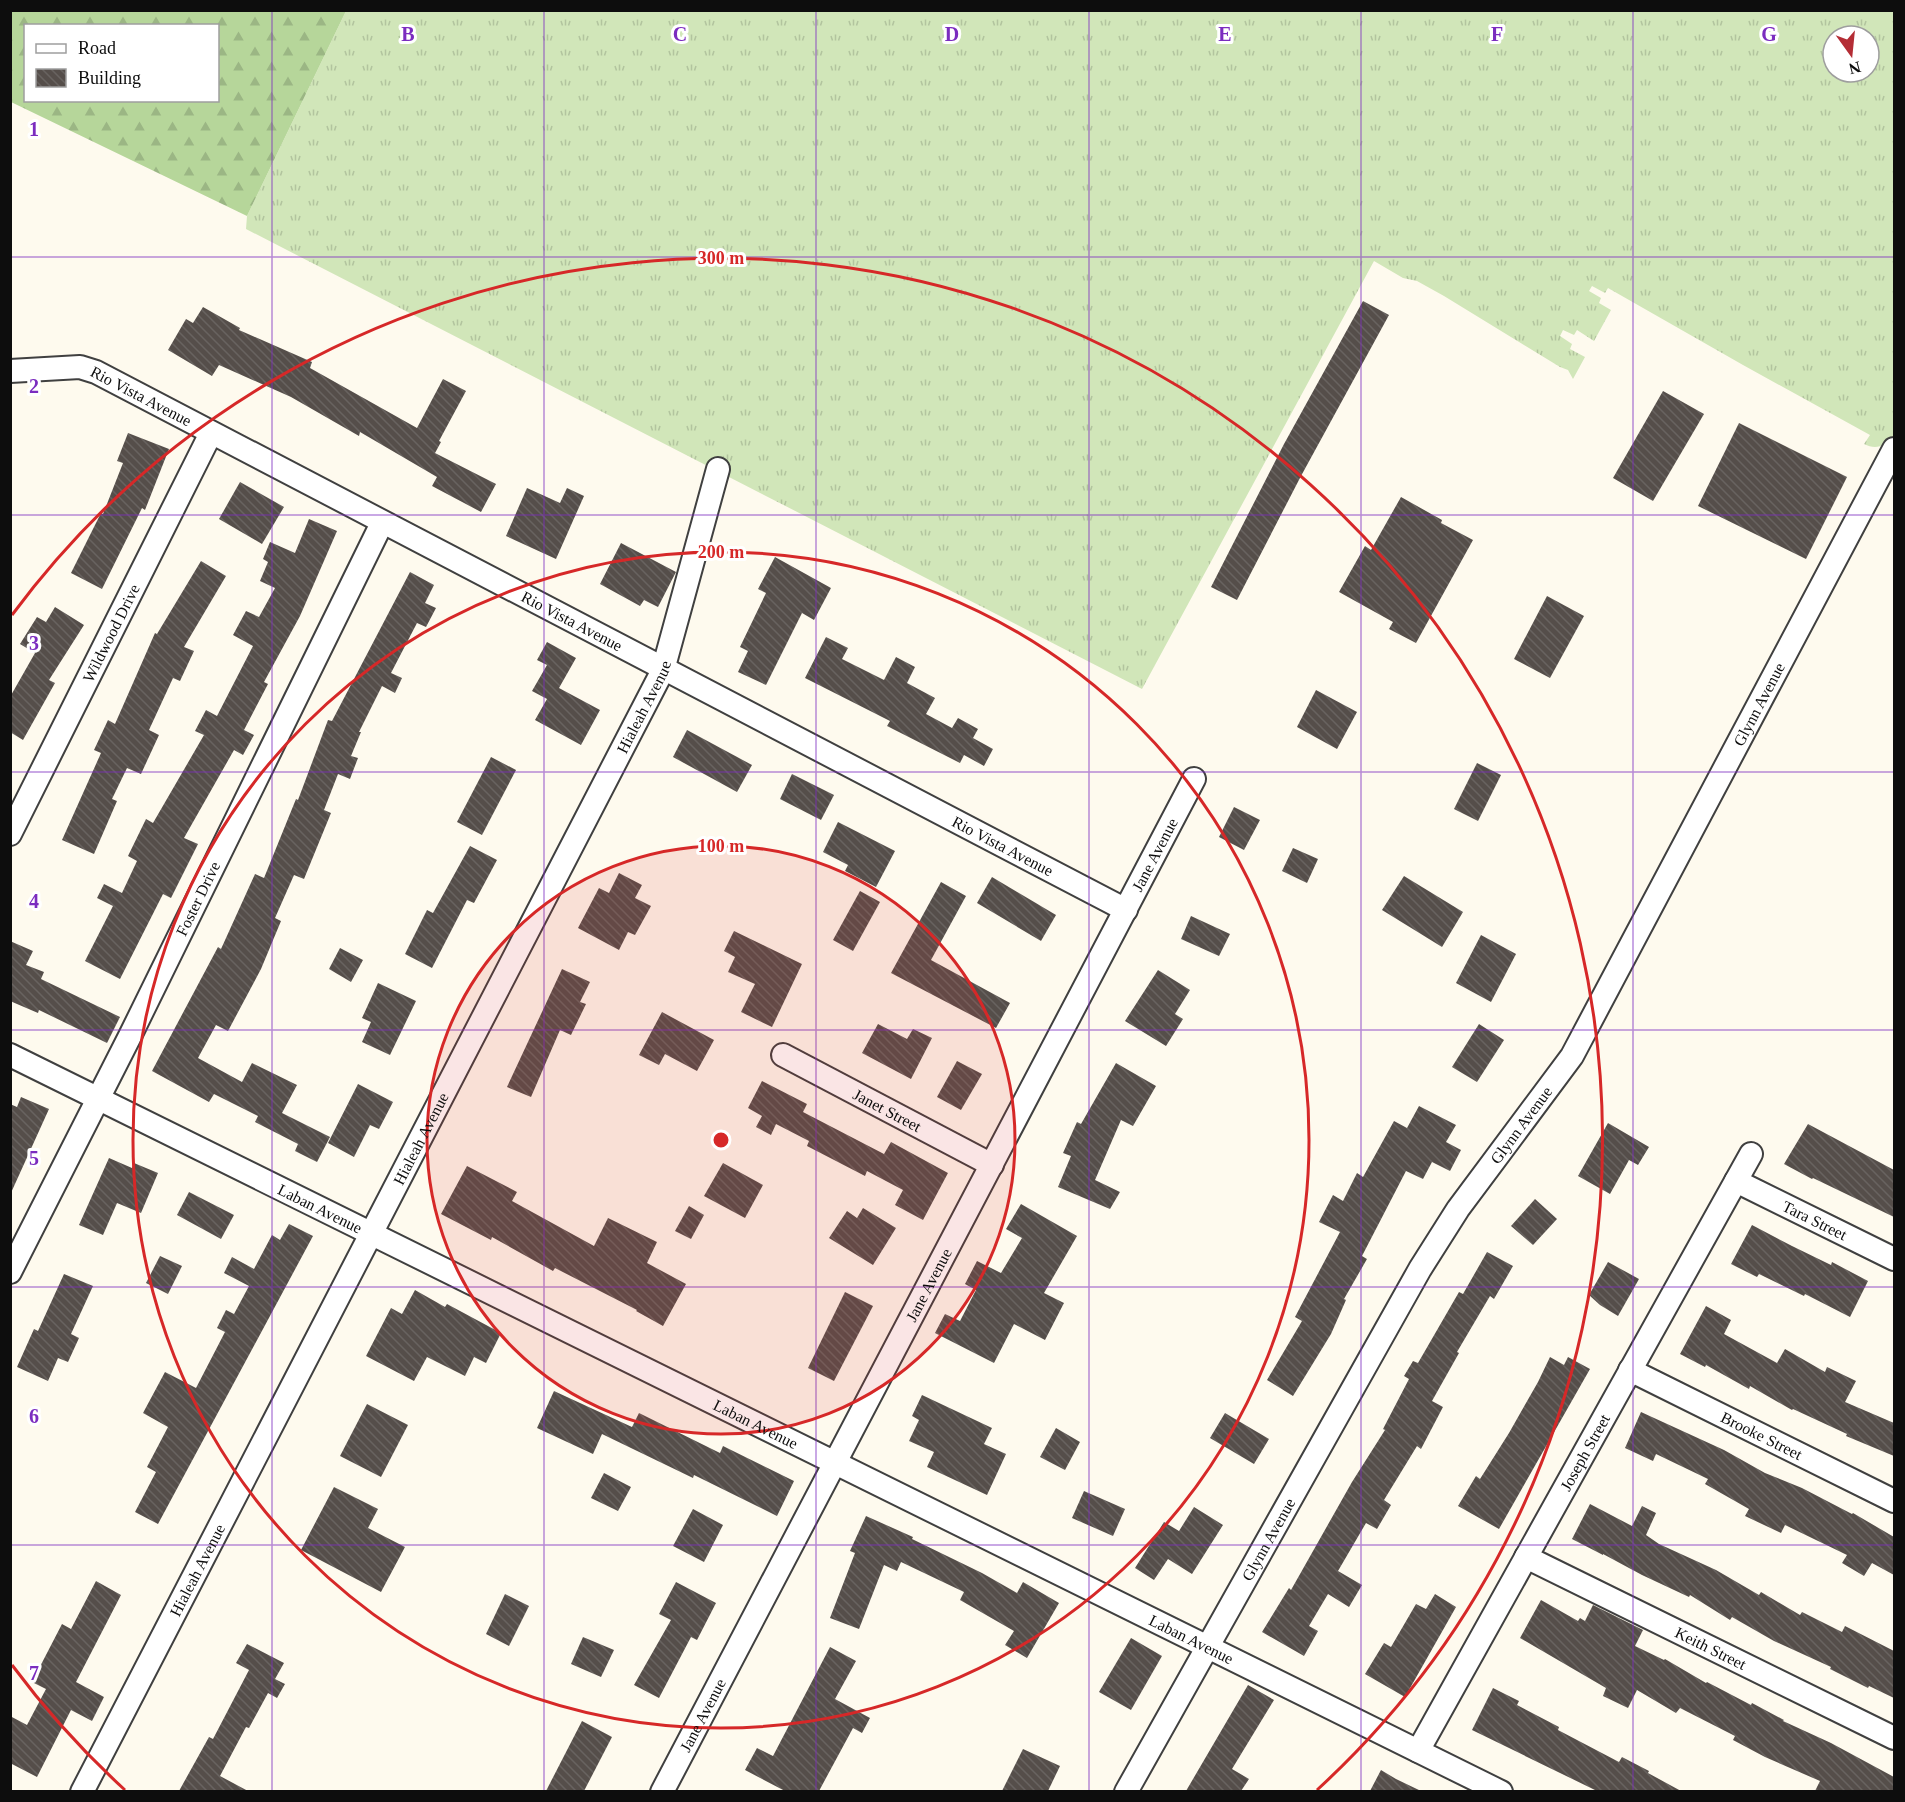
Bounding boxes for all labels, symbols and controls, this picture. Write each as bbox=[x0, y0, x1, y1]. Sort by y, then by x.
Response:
text: B bbox=[401, 23, 415, 45]
text: C bbox=[673, 23, 687, 45]
text: D bbox=[945, 23, 959, 45]
text: E bbox=[1218, 23, 1232, 45]
text: F bbox=[1491, 23, 1503, 45]
text: G bbox=[1761, 23, 1777, 45]
legend bbox=[24, 24, 219, 102]
north arrow bbox=[1821, 24, 1881, 84]
text: Road bbox=[78, 38, 116, 58]
text: N bbox=[1847, 58, 1863, 78]
text: Building bbox=[78, 68, 141, 88]
text: 1 bbox=[29, 118, 39, 140]
text: 300 m bbox=[698, 248, 744, 268]
street label: Rio Vista Avenue bbox=[88, 363, 194, 429]
text: 2 bbox=[29, 375, 39, 397]
text: 200 m bbox=[698, 542, 744, 562]
street label: Wildwood Drive bbox=[80, 581, 143, 685]
street label: Rio Vista Avenue bbox=[519, 588, 625, 654]
text: 3 bbox=[29, 632, 39, 654]
street label: Hialeah Avenue bbox=[613, 659, 674, 756]
street label: Glynn Avenue bbox=[1730, 660, 1788, 749]
street label: Rio Vista Avenue bbox=[949, 813, 1056, 879]
street label: Jane Avenue bbox=[1129, 815, 1181, 894]
text: 100 m bbox=[698, 836, 744, 856]
street label: Foster Drive bbox=[173, 859, 223, 939]
text: 4 bbox=[29, 890, 39, 912]
street label: Glynn Avenue bbox=[1487, 1083, 1555, 1167]
street label: Janet Street bbox=[850, 1086, 924, 1135]
street label: Hialeah Avenue bbox=[390, 1090, 452, 1188]
centre of rings bbox=[711, 1130, 731, 1150]
text: 5 bbox=[29, 1147, 39, 1169]
street label: Laban Avenue bbox=[275, 1181, 365, 1237]
street label: Tara Street bbox=[1780, 1197, 1850, 1244]
street label: Jane Avenue bbox=[903, 1245, 955, 1324]
street label: Laban Avenue bbox=[711, 1396, 801, 1452]
text: 6 bbox=[29, 1405, 39, 1427]
street label: Brooke Street bbox=[1718, 1409, 1805, 1463]
street label: Joseph Street bbox=[1557, 1411, 1613, 1494]
street label: Glynn Avenue bbox=[1239, 1495, 1298, 1584]
street label: Hialeah Avenue bbox=[167, 1521, 228, 1619]
street label: Laban Avenue bbox=[1146, 1612, 1236, 1667]
street label: Keith Street bbox=[1672, 1624, 1749, 1673]
text: 7 bbox=[29, 1662, 39, 1684]
street label: Jane Avenue bbox=[677, 1676, 729, 1755]

